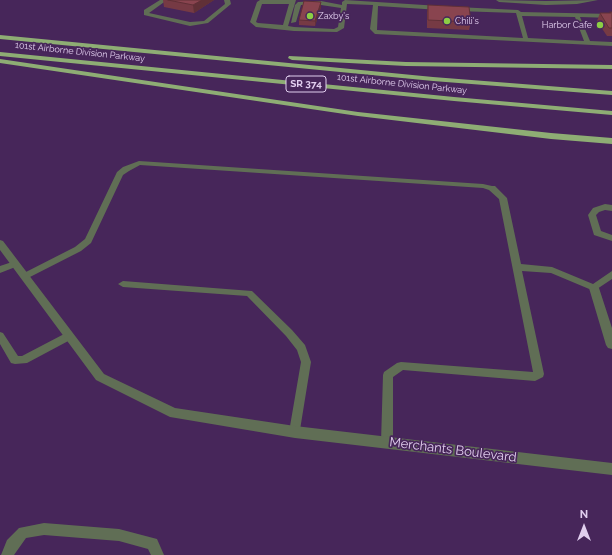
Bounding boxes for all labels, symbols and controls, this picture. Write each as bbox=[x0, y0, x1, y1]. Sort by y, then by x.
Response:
marker: Zaxby's bbox=[305, 11, 315, 21]
place label: Zaxby's bbox=[318, 11, 349, 21]
marker: Chili's bbox=[442, 16, 452, 26]
place label: Chili's bbox=[455, 16, 479, 26]
place label: Harbor Cafe bbox=[542, 20, 592, 30]
marker: Harbor Cafe bbox=[595, 20, 605, 30]
street label: 101st Airborne Division Parkway bbox=[15, 40, 145, 64]
street label: 101st Airborne Division Parkway bbox=[337, 72, 467, 96]
road number: SR 374 bbox=[286, 76, 326, 92]
street label: Merchants Boulevard bbox=[389, 434, 517, 466]
north arrow bbox=[564, 507, 604, 547]
text: N bbox=[580, 508, 588, 521]

